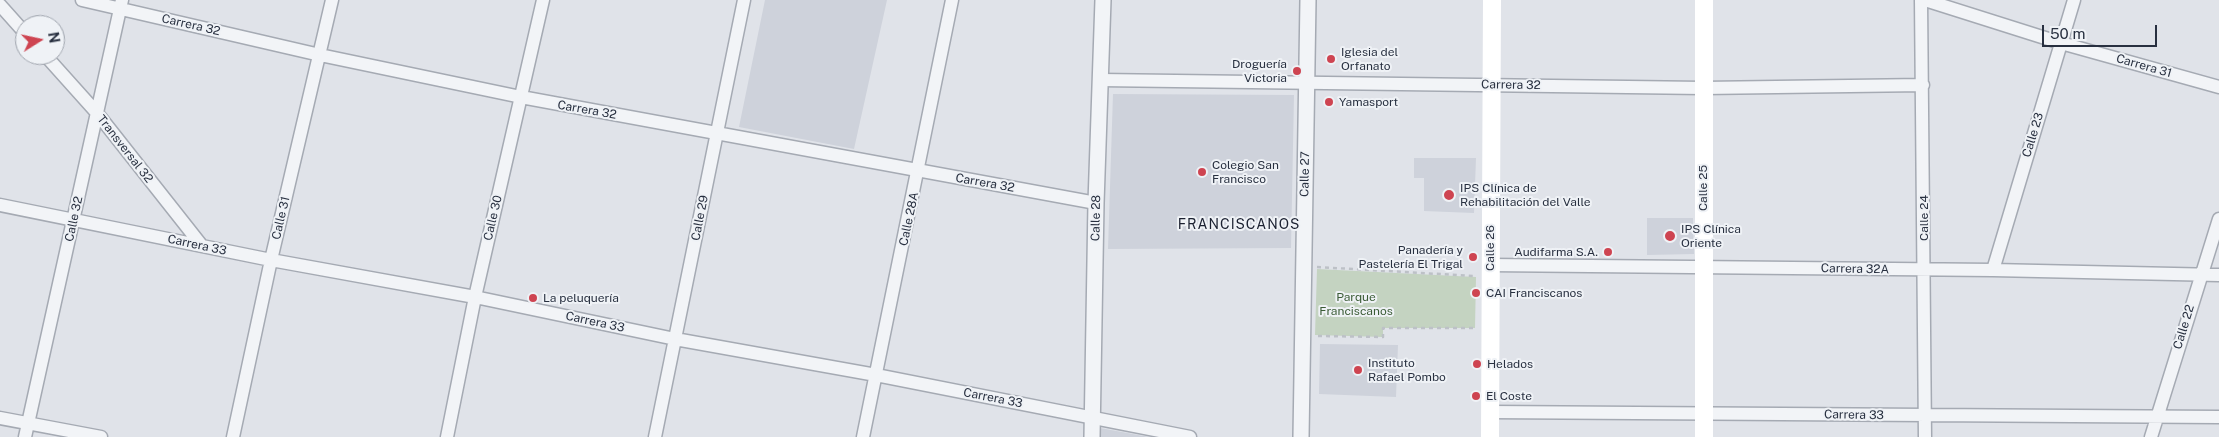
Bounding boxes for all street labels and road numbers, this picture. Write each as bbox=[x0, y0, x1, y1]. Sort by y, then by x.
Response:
street label: Carrera 32 bbox=[160, 11, 222, 39]
street label: Carrera 31 bbox=[2114, 51, 2174, 81]
street label: Carrera 32 bbox=[1481, 77, 1541, 93]
street label: Carrera 32 bbox=[556, 98, 618, 122]
street label: Calle 23 bbox=[2019, 111, 2047, 159]
street label: Transversal 32 bbox=[94, 112, 156, 186]
street label: Calle 27 bbox=[1297, 151, 1313, 197]
street label: Calle 25 bbox=[1696, 165, 1710, 211]
street label: Carrera 32 bbox=[954, 171, 1016, 195]
street label: Calle 28A bbox=[896, 191, 922, 247]
street label: Calle 30 bbox=[481, 194, 505, 242]
street label: Calle 29 bbox=[689, 194, 711, 242]
street label: Calle 32 bbox=[62, 195, 86, 243]
street label: Calle 31 bbox=[269, 195, 293, 241]
street label: Calle 28 bbox=[1088, 195, 1104, 241]
street label: Calle 24 bbox=[1917, 195, 1931, 241]
street label: Calle 26 bbox=[1483, 225, 1497, 271]
street label: Carrera 33 bbox=[166, 232, 228, 258]
street label: Carrera 32A bbox=[1821, 261, 1889, 277]
street label: Calle 22 bbox=[2170, 303, 2198, 351]
street label: Carrera 33 bbox=[564, 309, 626, 335]
street label: Carrera 33 bbox=[962, 385, 1024, 411]
street label: Carrera 33 bbox=[1824, 407, 1884, 423]

